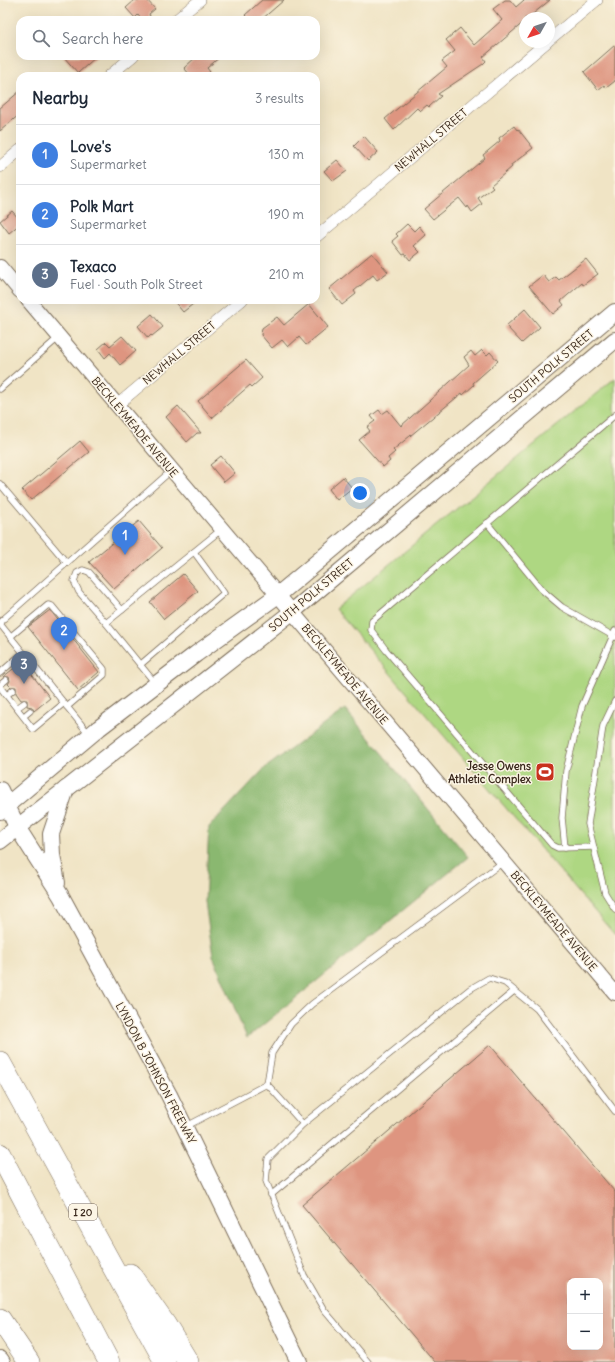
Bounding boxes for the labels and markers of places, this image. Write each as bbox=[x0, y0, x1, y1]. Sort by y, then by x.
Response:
pin: 1 bbox=[112, 522, 138, 555]
pin: 2 bbox=[51, 617, 77, 650]
pin: 3 bbox=[11, 651, 37, 684]
place label: Jesse Owens Athletic Complex bbox=[448, 759, 532, 787]
sports icon: Jesse Owens Athletic Complex bbox=[534, 761, 556, 783]

